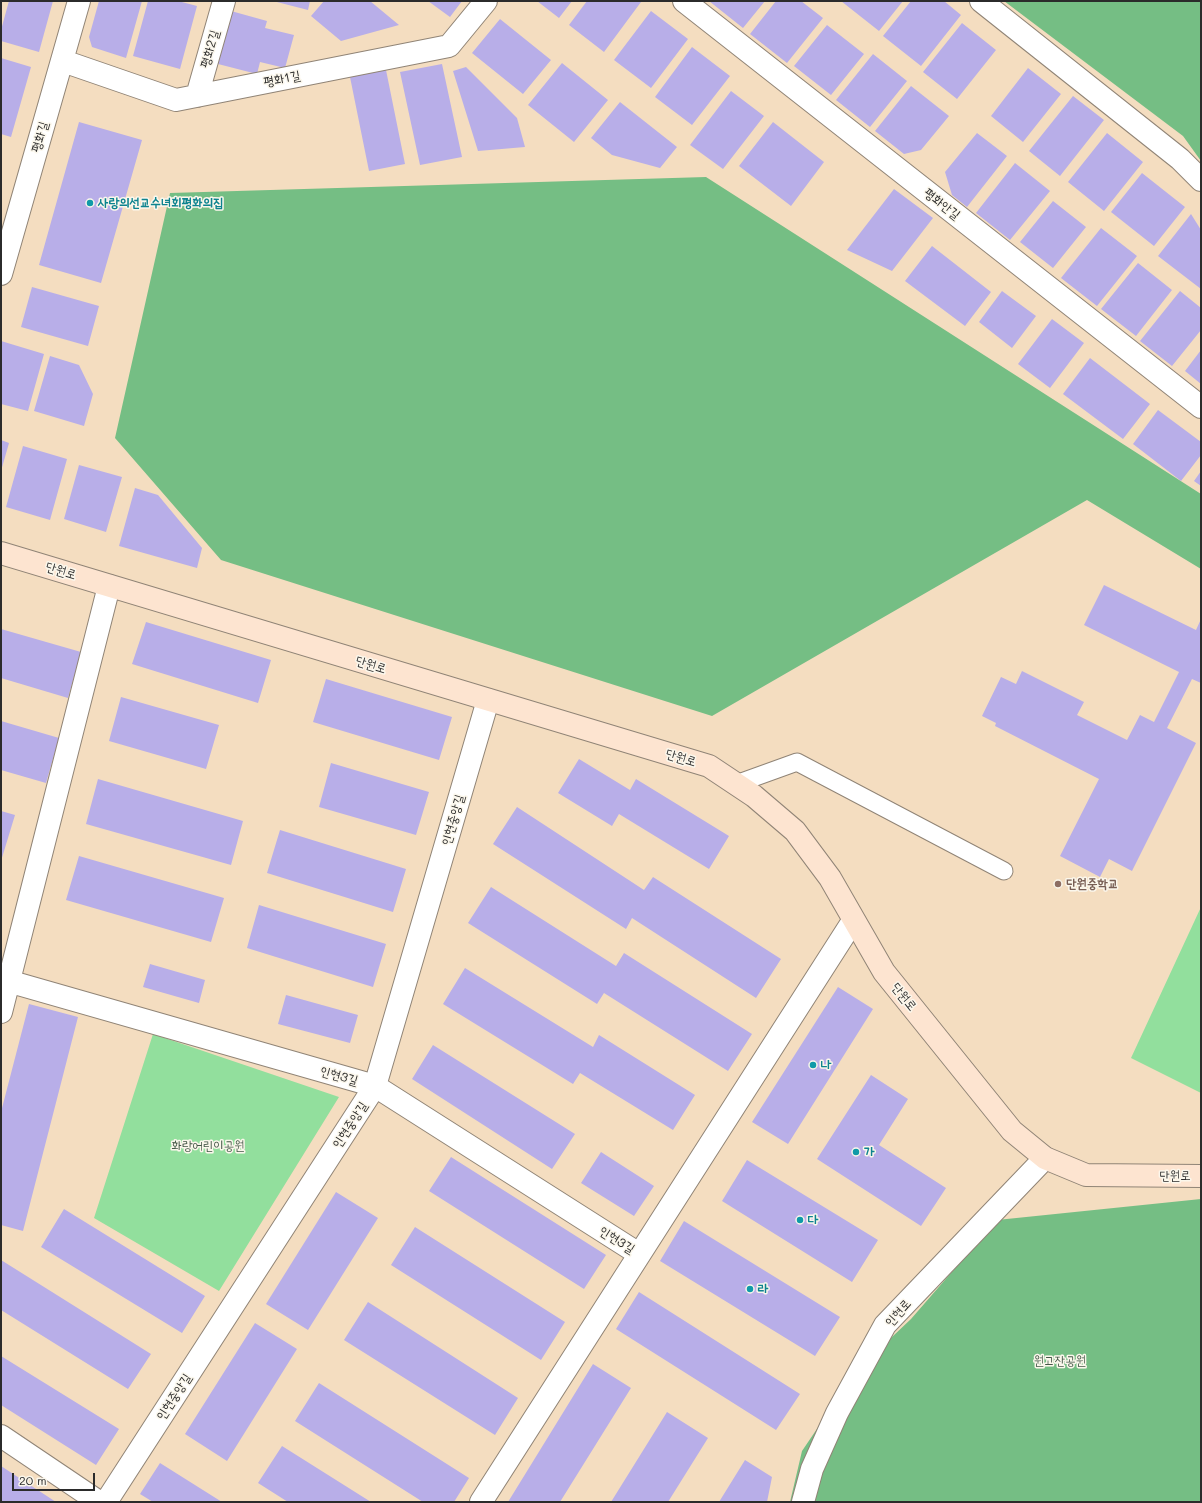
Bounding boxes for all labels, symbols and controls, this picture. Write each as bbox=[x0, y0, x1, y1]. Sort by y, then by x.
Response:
street label: 평화2길 bbox=[197, 28, 223, 70]
street label: 평화1길 bbox=[262, 68, 302, 90]
street label: 평화길 bbox=[28, 120, 52, 154]
street label: 평화안길 bbox=[921, 185, 963, 223]
place label: 사랑의선교수녀회평화의집 bbox=[98, 195, 224, 211]
marker: 사랑의선교수녀회평화의집 bbox=[85, 198, 95, 208]
street label: 단원로 bbox=[44, 559, 78, 583]
street label: 단원로 bbox=[354, 653, 388, 677]
street label: 단원로 bbox=[664, 746, 698, 770]
street label: 인현중앙길 bbox=[438, 793, 468, 847]
place label: 단원중학교 bbox=[1066, 876, 1118, 892]
marker: 단원중학교 bbox=[1053, 879, 1063, 889]
street label: 단원로 bbox=[888, 980, 920, 1014]
place label: 나 bbox=[821, 1057, 831, 1073]
marker: 나 bbox=[808, 1060, 818, 1070]
street label: 인현3길 bbox=[318, 1063, 360, 1089]
street label: 인현중앙길 bbox=[329, 1099, 371, 1151]
park label: 화랑어린이공원 bbox=[171, 1138, 245, 1154]
place label: 가 bbox=[864, 1144, 874, 1160]
marker: 가 bbox=[851, 1147, 861, 1157]
street label: 단원로 bbox=[1159, 1168, 1191, 1184]
place label: 다 bbox=[808, 1212, 818, 1228]
marker: 다 bbox=[795, 1215, 805, 1225]
street label: 인현3길 bbox=[596, 1223, 638, 1257]
place label: 라 bbox=[758, 1281, 768, 1297]
marker: 라 bbox=[745, 1284, 755, 1294]
street label: 인현로 bbox=[882, 1296, 914, 1330]
park label: 원고잔공원 bbox=[1034, 1353, 1086, 1369]
street label: 인현중앙길 bbox=[153, 1371, 195, 1423]
scale bar bbox=[14, 1465, 97, 1491]
text: 20 m bbox=[19, 1472, 47, 1488]

